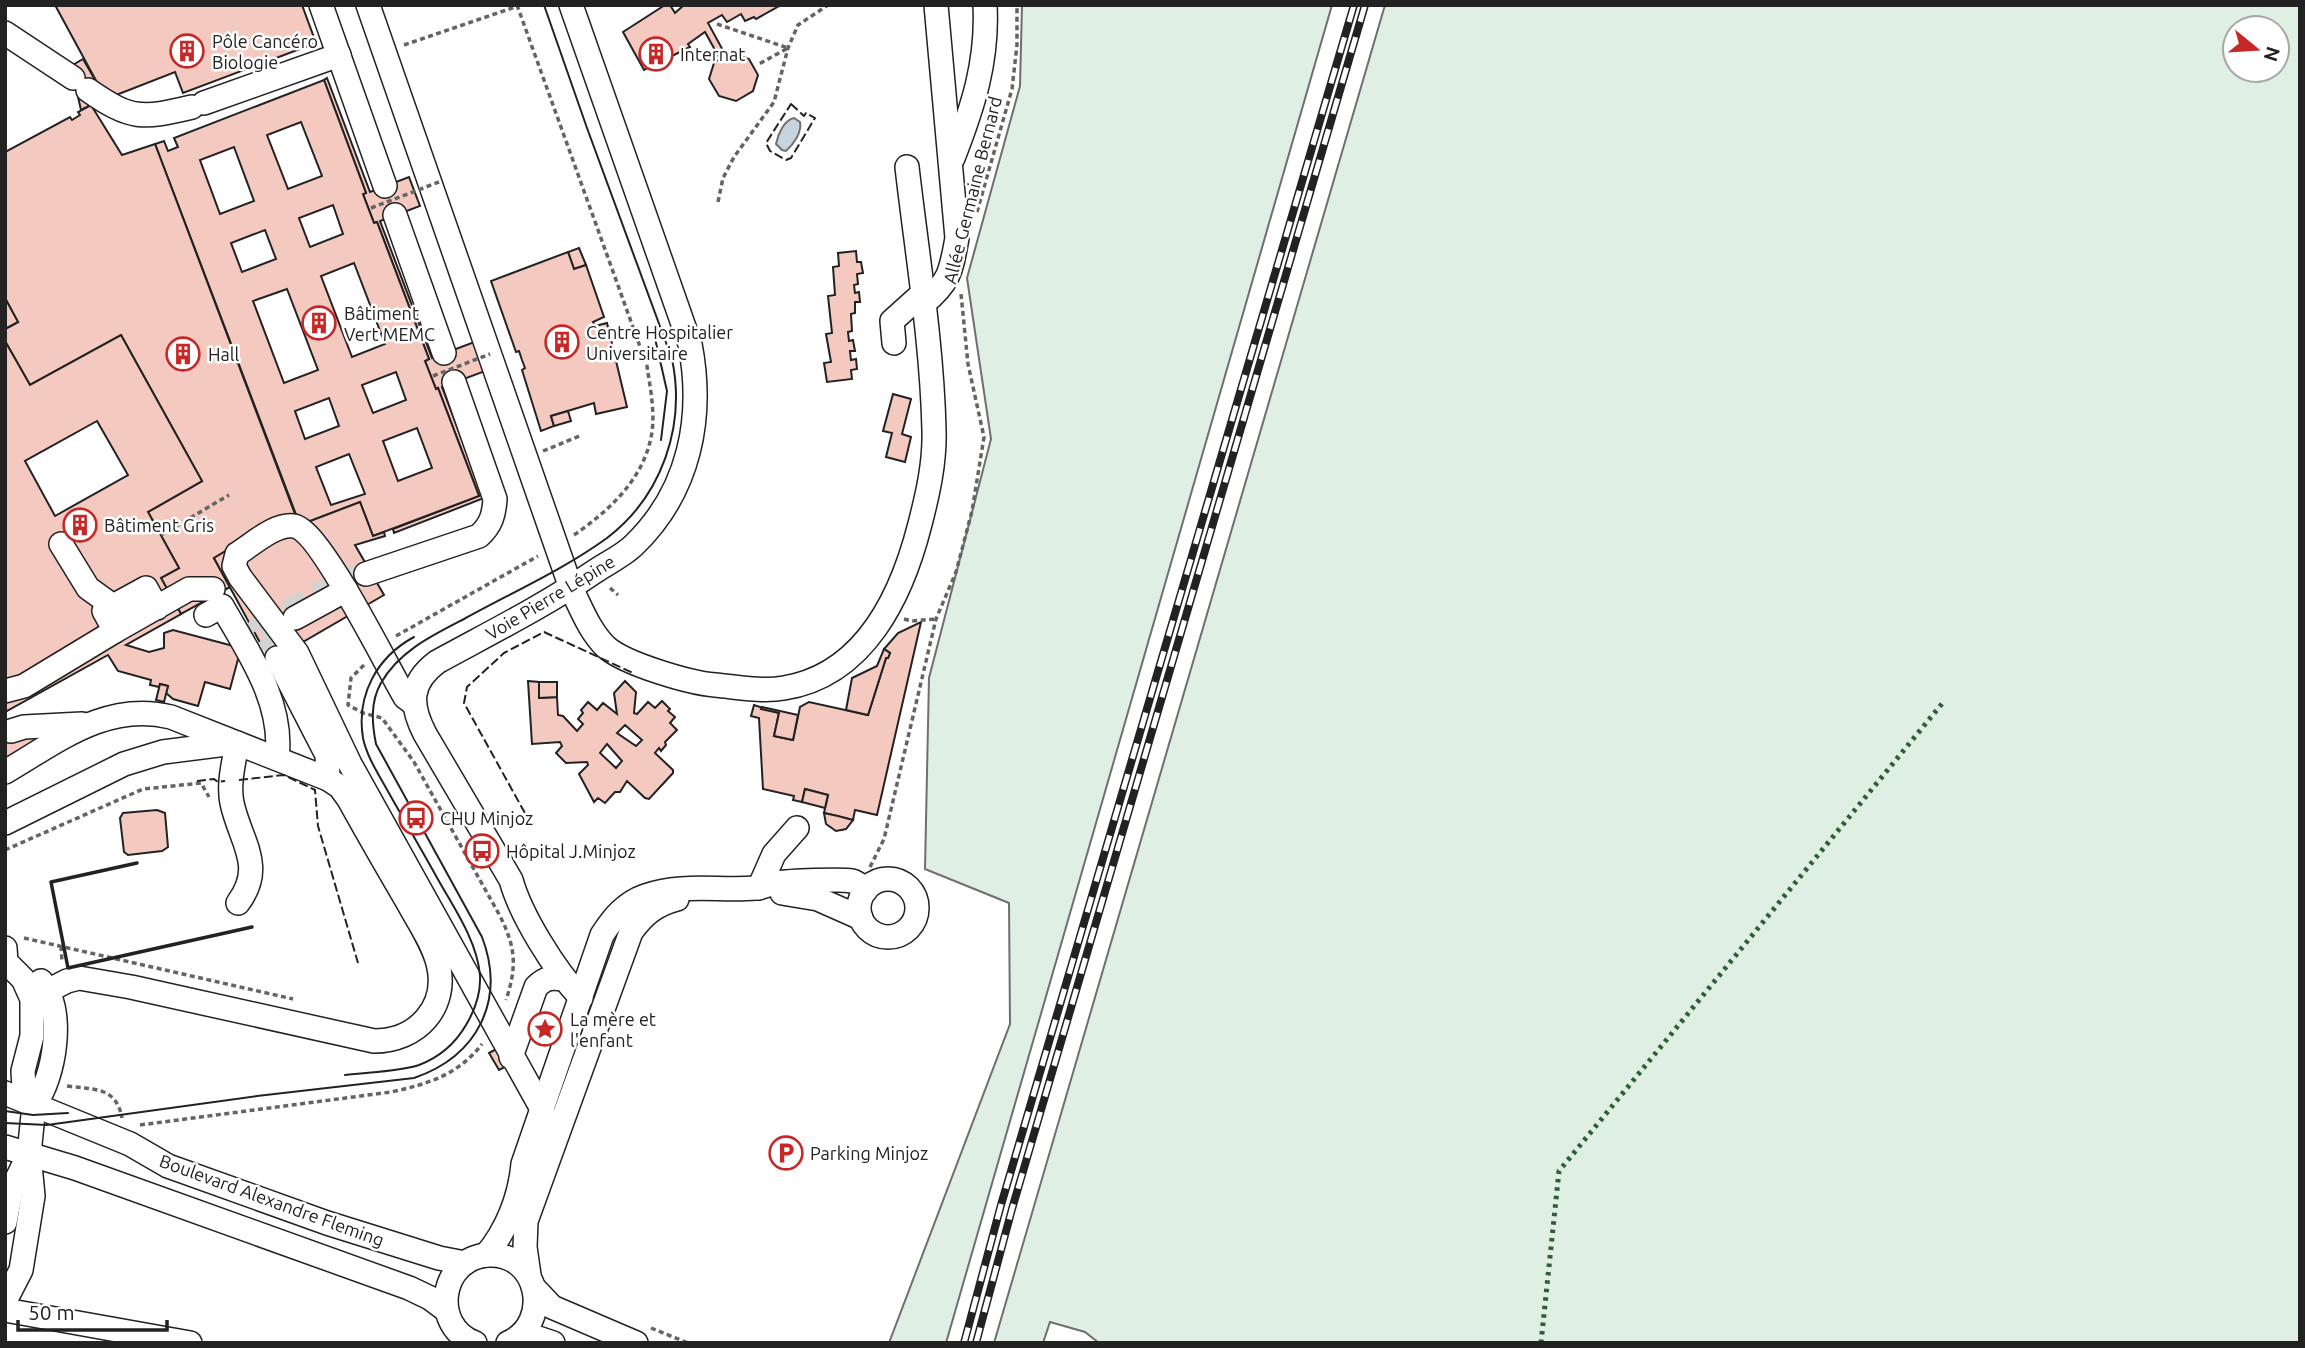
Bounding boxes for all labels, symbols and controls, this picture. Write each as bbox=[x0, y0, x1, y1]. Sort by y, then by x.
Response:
north arrow bbox=[2221, 14, 2291, 84]
place label: Pôle Cancéro Biologie bbox=[212, 31, 318, 72]
building icon: Pôle Cancéro Biologie bbox=[168, 32, 206, 70]
building icon: Internat bbox=[637, 35, 675, 73]
place label: Internat bbox=[680, 44, 745, 64]
text: N bbox=[2260, 44, 2285, 64]
street label: Allée Germaine Bernard bbox=[939, 94, 1005, 286]
place label: Bâtiment Vert MEMC bbox=[344, 303, 435, 344]
building icon: Bâtiment Vert MEMC bbox=[300, 304, 338, 342]
place label: Centre Hospitalier Universitaire bbox=[586, 322, 733, 363]
building icon: Centre Hospitalier Universitaire bbox=[543, 323, 581, 361]
building icon: Hall bbox=[164, 335, 202, 373]
place label: Hall bbox=[208, 344, 240, 364]
building icon: Bâtiment Gris bbox=[61, 506, 99, 544]
place label: Bâtiment Gris bbox=[104, 515, 214, 535]
street label: Voie Pierre Lépine bbox=[482, 551, 618, 643]
bus stop icon: CHU Minjoz bbox=[397, 799, 435, 837]
place label: CHU Minjoz bbox=[440, 808, 533, 828]
bus stop icon: Hôpital J.Minjoz bbox=[463, 832, 501, 870]
place label: Hôpital J.Minjoz bbox=[506, 841, 636, 861]
place label: La mère et l'enfant bbox=[570, 1009, 656, 1050]
place icon: La mère et l'enfant bbox=[526, 1010, 564, 1048]
parking icon: Parking Minjoz bbox=[767, 1134, 805, 1172]
place label: Parking Minjoz bbox=[810, 1143, 928, 1163]
street label: Boulevard Alexandre Fleming bbox=[157, 1150, 387, 1250]
scale bar bbox=[18, 1288, 166, 1332]
text: 50 m bbox=[28, 1300, 75, 1324]

